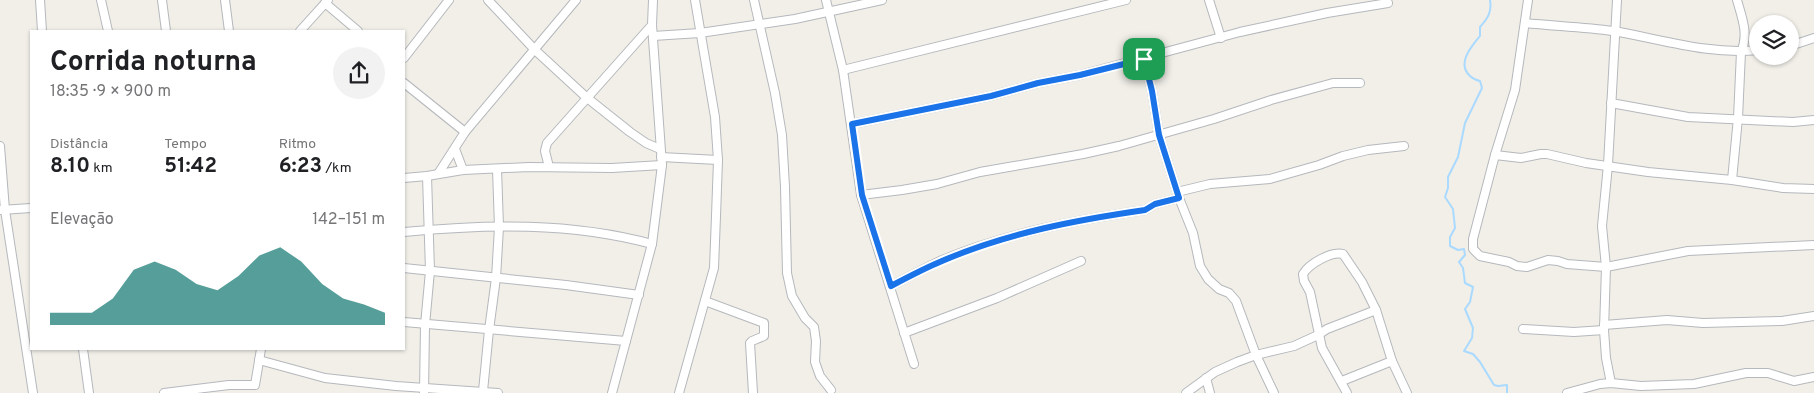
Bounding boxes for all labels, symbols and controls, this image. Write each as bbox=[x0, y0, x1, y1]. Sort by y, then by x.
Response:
map controls bbox=[1749, 15, 1799, 65]
button: layers bbox=[1749, 15, 1799, 65]
pin bbox=[1123, 38, 1165, 80]
text: Corrida noturna bbox=[50, 45, 257, 81]
icon: arrive bbox=[1130, 45, 1158, 73]
button: share bbox=[333, 47, 385, 99]
text: 18:35 · 9 × 900 m bbox=[50, 82, 171, 102]
text: Distância bbox=[50, 136, 108, 153]
text: Tempo bbox=[164, 136, 207, 153]
text: Ritmo bbox=[279, 136, 316, 153]
text: 8.10 bbox=[50, 153, 90, 180]
text: 51:42 bbox=[164, 153, 217, 180]
text: 6:23 bbox=[279, 153, 322, 180]
text: km bbox=[90, 160, 113, 177]
text: /km bbox=[322, 160, 352, 177]
text: Elevação bbox=[50, 210, 114, 230]
text: 142–151 m bbox=[312, 210, 385, 230]

